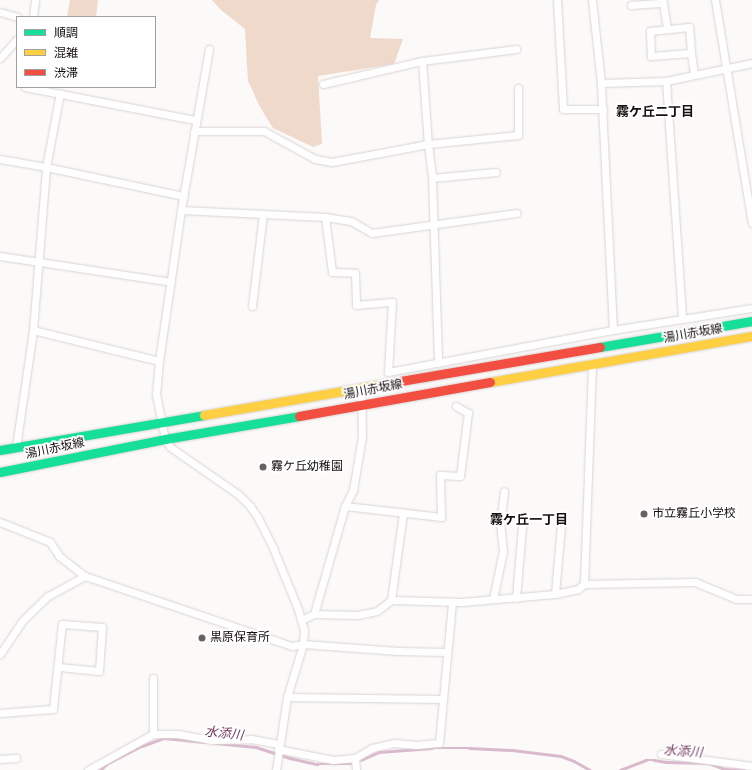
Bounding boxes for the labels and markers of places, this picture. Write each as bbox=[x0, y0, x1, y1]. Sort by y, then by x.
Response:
place label: 霧ケ丘幼稚園 bbox=[271, 460, 343, 474]
marker: 霧ケ丘幼稚園 bbox=[258, 462, 268, 472]
place label: 市立霧丘小学校 bbox=[652, 507, 736, 521]
marker: 市立霧丘小学校 bbox=[639, 509, 649, 519]
place label: 黒原保育所 bbox=[210, 631, 270, 645]
marker: 黒原保育所 bbox=[197, 633, 207, 643]

